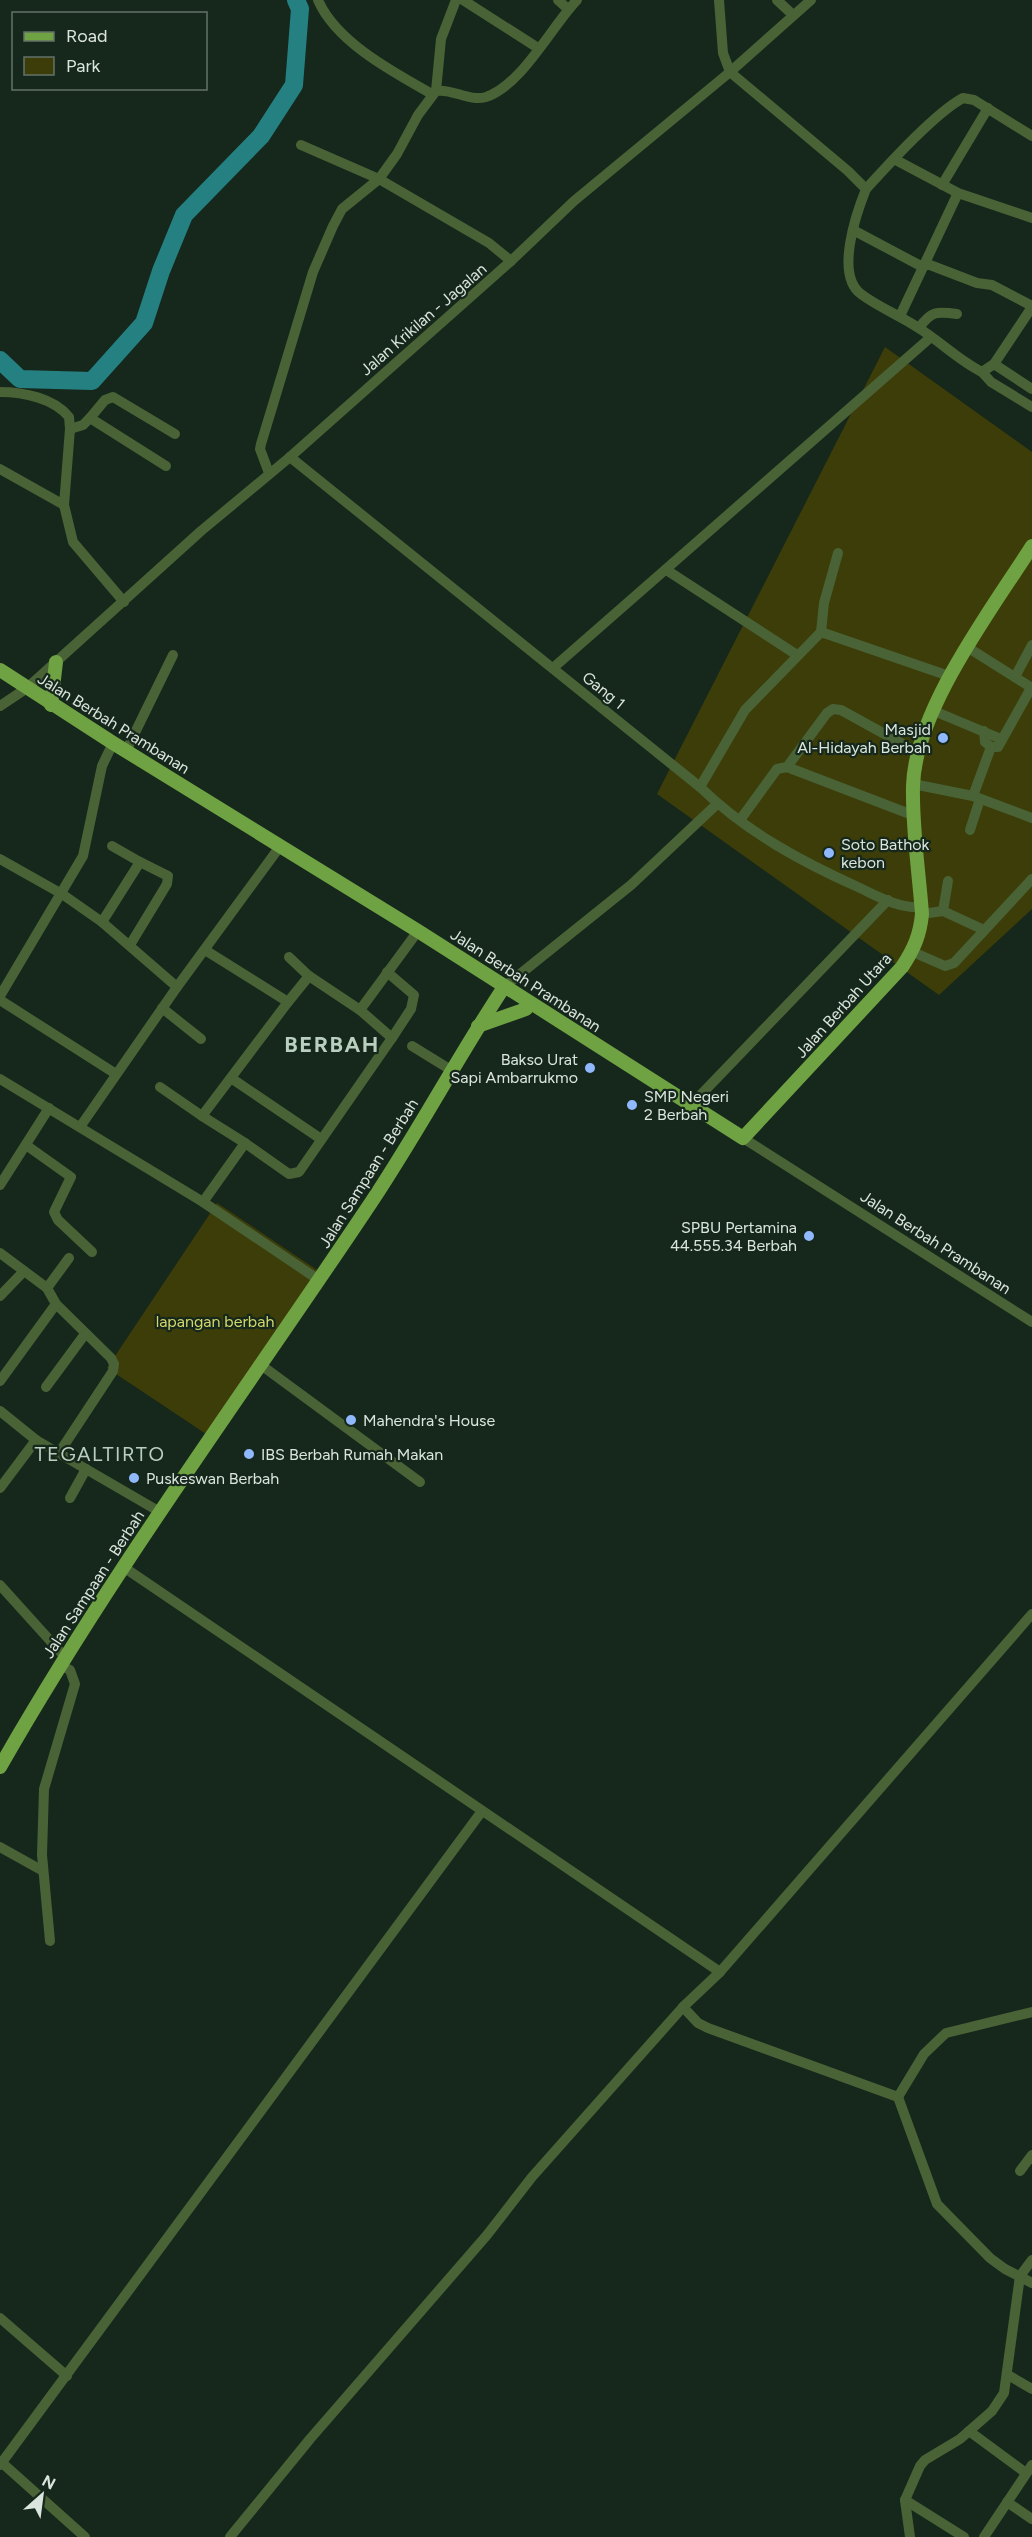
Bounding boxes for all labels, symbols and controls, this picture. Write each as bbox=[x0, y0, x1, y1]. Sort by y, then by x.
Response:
legend bbox=[12, 12, 207, 90]
text: Road bbox=[66, 25, 107, 47]
text: Park bbox=[66, 55, 101, 77]
street label: Jalan Krikilan - Jagalan bbox=[356, 259, 490, 379]
street label: Gang 1 bbox=[579, 668, 629, 713]
street label: Jalan Berbah Prambanan bbox=[34, 669, 193, 778]
place label: Masjid Al-Hidayah Berbah bbox=[797, 720, 931, 757]
marker: Masjid Al-Hidayah Berbah bbox=[936, 731, 950, 745]
place label: Soto Bathok kebon bbox=[841, 835, 930, 872]
marker: Soto Bathok kebon bbox=[822, 846, 836, 860]
street label: Jalan Berbah Prambanan bbox=[447, 925, 604, 1036]
street label: Jalan Berbah Utara bbox=[791, 949, 895, 1062]
district label: BERBAH bbox=[284, 1031, 380, 1058]
place label: Bakso Urat Sapi Ambarrukmo bbox=[451, 1050, 578, 1087]
marker: Bakso Urat Sapi Ambarrukmo bbox=[583, 1061, 597, 1075]
place label: SMP Negeri 2 Berbah bbox=[644, 1087, 729, 1124]
street label: Jalan Sampaan - Berbah bbox=[315, 1095, 422, 1251]
marker: SMP Negeri 2 Berbah bbox=[625, 1098, 639, 1112]
street label: Jalan Berbah Prambanan bbox=[857, 1187, 1014, 1298]
place label: SPBU Pertamina 44.555.34 Berbah bbox=[670, 1218, 797, 1255]
marker: SPBU Pertamina 44.555.34 Berbah bbox=[802, 1229, 816, 1243]
park label: lapangan berbah bbox=[156, 1312, 274, 1331]
place label: Mahendra's House bbox=[363, 1411, 496, 1430]
marker: Mahendra's House bbox=[344, 1413, 358, 1427]
district label: TEGALTIRTO bbox=[35, 1442, 165, 1466]
place label: IBS Berbah Rumah Makan bbox=[261, 1445, 443, 1464]
marker: IBS Berbah Rumah Makan bbox=[242, 1447, 256, 1461]
place label: Puskeswan Berbah bbox=[146, 1469, 279, 1488]
marker: Puskeswan Berbah bbox=[127, 1471, 141, 1485]
street label: Jalan Sampaan - Berbah bbox=[39, 1507, 148, 1662]
north arrow bbox=[12, 2465, 72, 2525]
text: N bbox=[39, 2471, 59, 2493]

